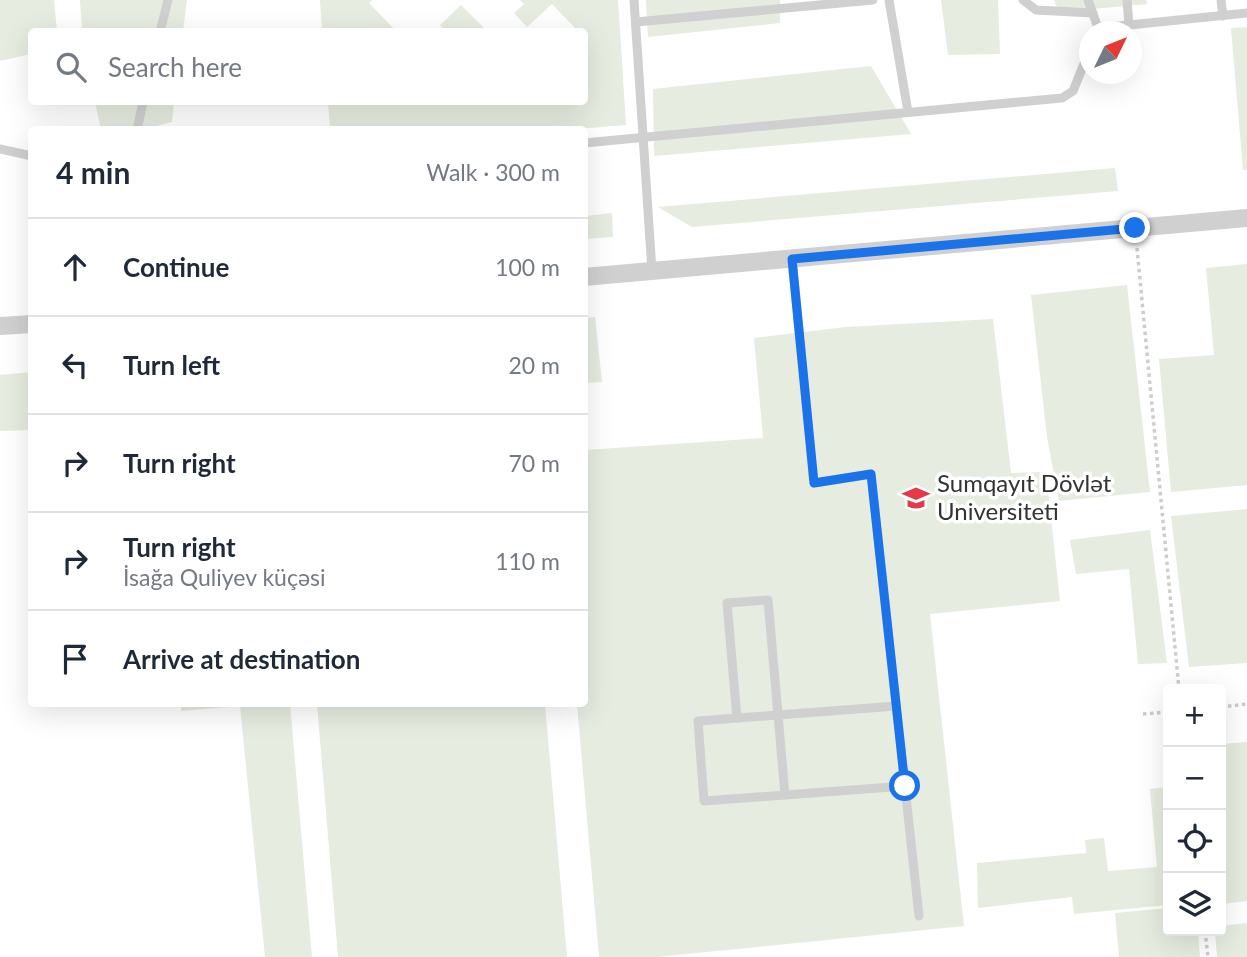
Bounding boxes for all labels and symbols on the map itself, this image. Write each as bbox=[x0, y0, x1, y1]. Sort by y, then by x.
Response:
north arrow bbox=[1079, 21, 1142, 84]
route end bbox=[1119, 212, 1150, 243]
place label: Sumqayıt Dövlət Universiteti bbox=[937, 468, 1112, 525]
school or university icon: Sumqayıt Dövlət Universiteti bbox=[901, 483, 931, 513]
route start bbox=[889, 770, 920, 801]

